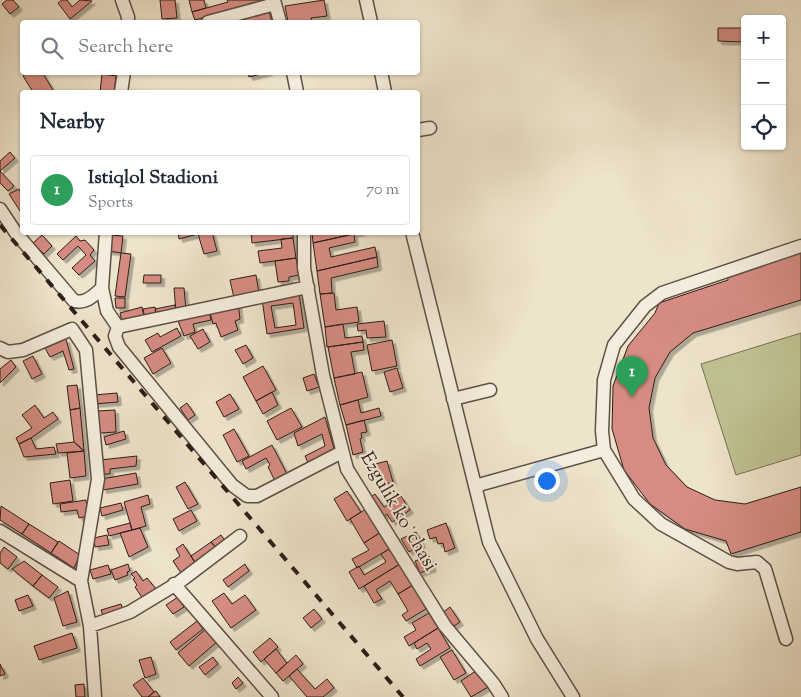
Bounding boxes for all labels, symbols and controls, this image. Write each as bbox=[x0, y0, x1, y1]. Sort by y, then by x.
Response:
map controls bbox=[741, 15, 786, 150]
button: + bbox=[741, 15, 786, 60]
search box bbox=[20, 20, 420, 75]
icon: search bbox=[38, 34, 66, 62]
text: Search here bbox=[78, 34, 173, 61]
button: − bbox=[741, 60, 786, 105]
button: locate bbox=[741, 105, 786, 150]
text: Nearby bbox=[40, 108, 105, 138]
text: Istiqlol Stadioni bbox=[88, 165, 218, 192]
text: 1 bbox=[54, 179, 60, 202]
text: 70 m bbox=[366, 179, 399, 202]
text: Sports bbox=[88, 192, 133, 215]
pin: 1 bbox=[616, 356, 648, 397]
street label: Ezgulik koʻchasi bbox=[353, 447, 443, 577]
your location bbox=[534, 468, 560, 494]

